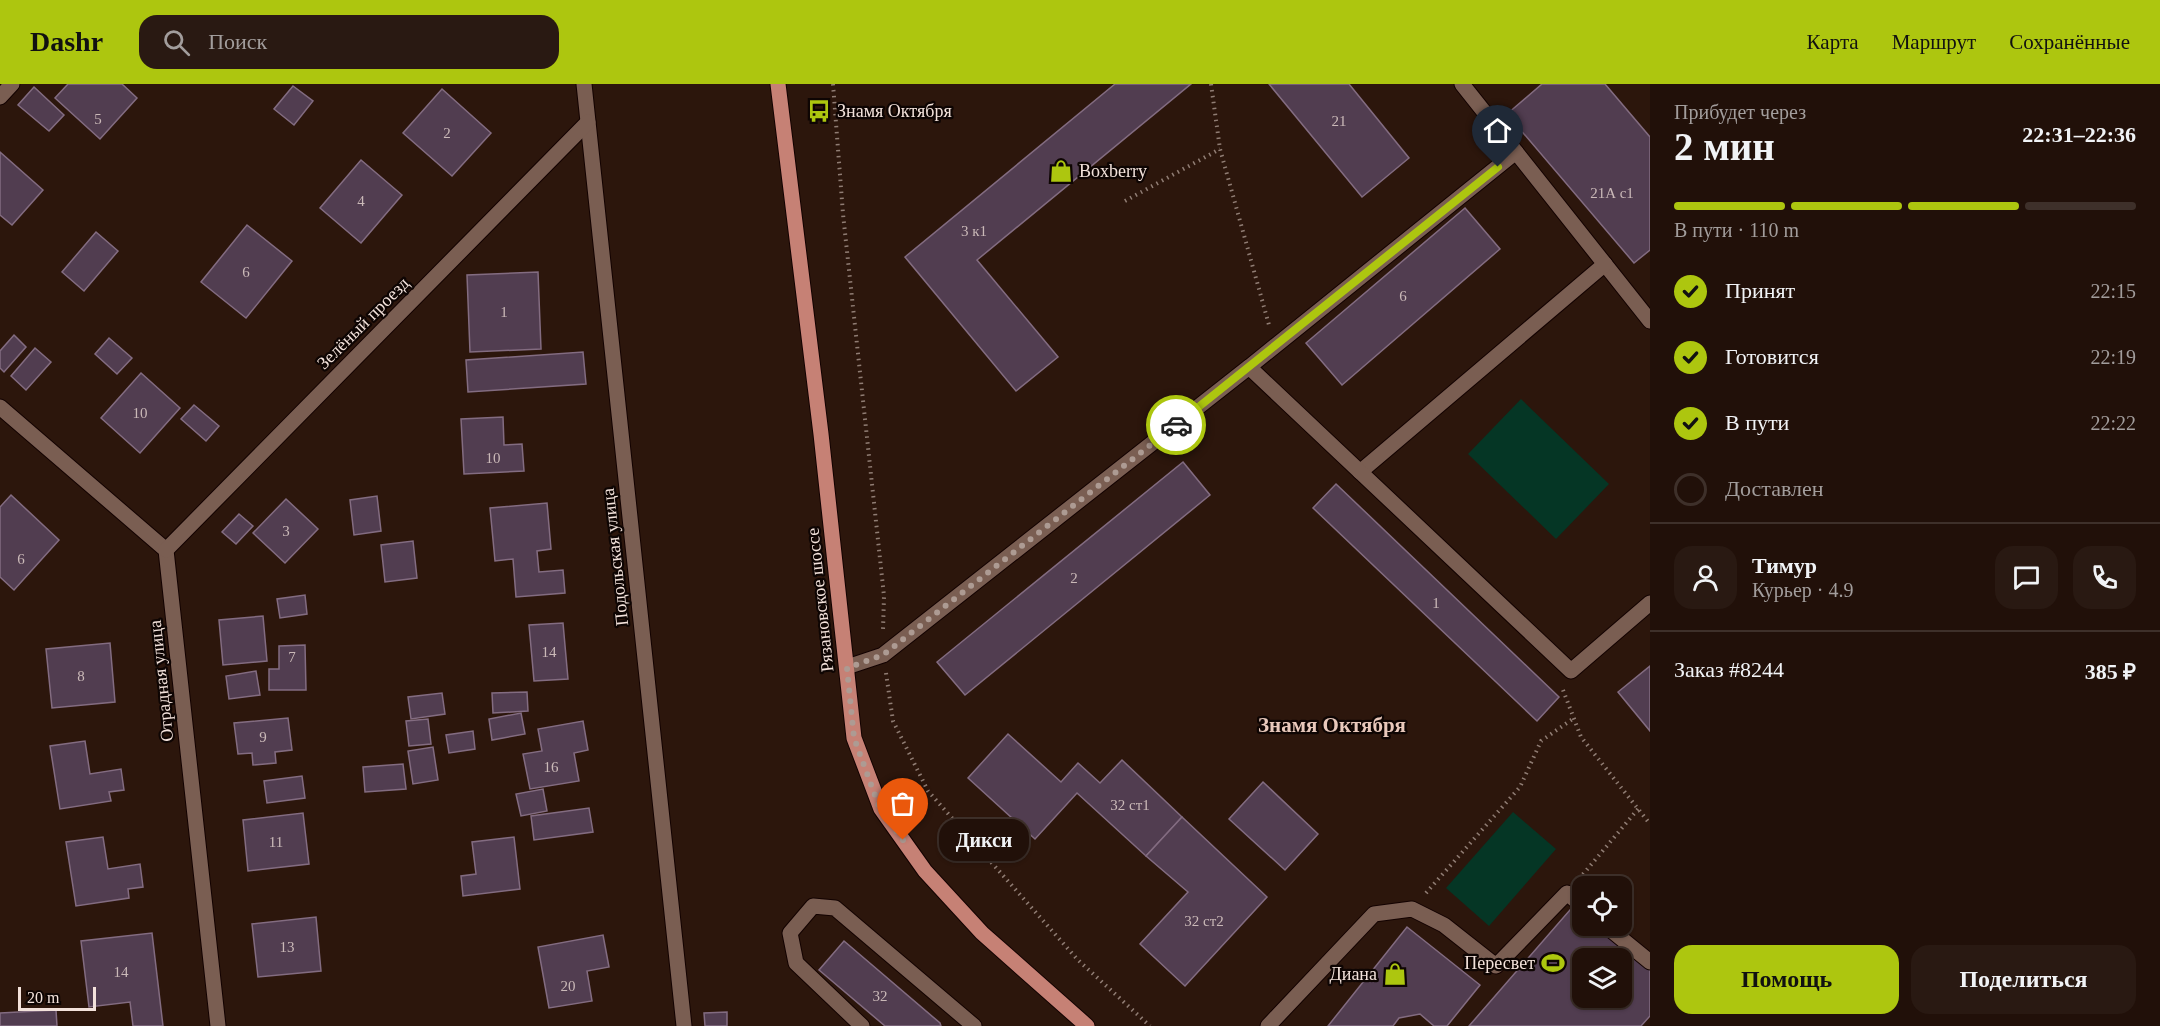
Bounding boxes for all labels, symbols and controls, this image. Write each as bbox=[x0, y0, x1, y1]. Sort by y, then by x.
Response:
search box bbox=[139, 15, 559, 69]
text: Dashr bbox=[30, 26, 103, 57]
icon: search bbox=[160, 26, 193, 59]
text: Поиск bbox=[208, 29, 267, 54]
text: Карта bbox=[1807, 30, 1859, 54]
text: Маршрут bbox=[1892, 30, 1976, 54]
text: Сохранённые bbox=[2009, 30, 2130, 54]
bus stop icon: Знамя Октября bbox=[806, 98, 832, 124]
place label: Знамя Октября bbox=[837, 101, 952, 121]
text: Прибудет через bbox=[1674, 101, 1806, 123]
pin bbox=[1472, 105, 1523, 167]
house number: 5 bbox=[94, 111, 102, 127]
house number: 21 bbox=[1332, 113, 1347, 129]
icon: home bbox=[1481, 114, 1514, 147]
text: 22:31–22:36 bbox=[2022, 122, 2136, 147]
house number: 2 bbox=[443, 125, 451, 141]
text: 2 мин bbox=[1674, 125, 1775, 168]
shop icon: Boxberry bbox=[1048, 158, 1074, 184]
place label: Boxberry bbox=[1079, 161, 1147, 181]
house number: 21А с1 bbox=[1590, 185, 1634, 201]
house number: 4 bbox=[357, 193, 365, 209]
text: В пути · 110 m bbox=[1674, 219, 1799, 241]
house number: 3 к1 bbox=[961, 223, 987, 239]
house number: 6 bbox=[242, 264, 250, 280]
street label: Зелёный проезд bbox=[313, 273, 413, 373]
icon: check bbox=[1674, 275, 1707, 308]
text: Принят bbox=[1725, 278, 1795, 303]
text: 22:15 bbox=[2090, 280, 2136, 302]
house number: 6 bbox=[1399, 288, 1407, 304]
house number: 1 bbox=[500, 304, 508, 320]
icon: check bbox=[1674, 341, 1707, 374]
text: Готовится bbox=[1725, 344, 1819, 369]
text: 22:19 bbox=[2090, 346, 2136, 368]
courier bbox=[1146, 395, 1206, 455]
house number: 10 bbox=[133, 405, 148, 421]
icon: check bbox=[1674, 407, 1707, 440]
icon: car bbox=[1160, 409, 1193, 442]
text: В пути bbox=[1725, 410, 1789, 435]
text: 22:22 bbox=[2090, 412, 2136, 434]
house number: 10 bbox=[486, 450, 501, 466]
text: Доставлен bbox=[1725, 476, 1824, 501]
street label: Подольская улица bbox=[598, 487, 632, 627]
house number: 3 bbox=[282, 523, 290, 539]
street label: Рязановское шоссе bbox=[802, 527, 838, 673]
button: person bbox=[1674, 546, 1737, 609]
button: chat bbox=[1995, 546, 2058, 609]
button: phone bbox=[2073, 546, 2136, 609]
house number: 6 bbox=[17, 551, 25, 567]
text: Тимур bbox=[1752, 553, 1817, 578]
house number: 2 bbox=[1070, 570, 1078, 586]
text: Курьер · 4.9 bbox=[1752, 579, 1854, 601]
house number: 1 bbox=[1432, 595, 1440, 611]
street label: Отрадная улица bbox=[145, 619, 177, 743]
house number: 14 bbox=[542, 644, 557, 660]
house number: 7 bbox=[288, 649, 296, 665]
text: Заказ #8244 bbox=[1674, 657, 1784, 682]
text: 385 ₽ bbox=[2085, 659, 2136, 684]
house number: 8 bbox=[77, 668, 85, 684]
district label: Знамя Октября bbox=[1258, 713, 1406, 737]
house number: 9 bbox=[259, 729, 267, 745]
house number: 16 bbox=[544, 759, 559, 775]
pin bbox=[877, 778, 928, 840]
icon: bag bbox=[886, 787, 919, 820]
house number: 32 ст1 bbox=[1110, 797, 1150, 813]
callout: Дикси bbox=[939, 819, 1029, 861]
text: Дикси bbox=[956, 829, 1012, 851]
house number: 11 bbox=[269, 834, 283, 850]
map controls bbox=[1572, 876, 1632, 1008]
button: locate bbox=[1572, 876, 1632, 936]
house number: 32 ст2 bbox=[1184, 913, 1224, 929]
house number: 13 bbox=[280, 939, 295, 955]
button: Помощь bbox=[1674, 945, 1899, 1014]
button: Поделиться bbox=[1911, 945, 2136, 1014]
button: layers bbox=[1572, 948, 1632, 1008]
sports icon: Пересвет bbox=[1540, 950, 1566, 976]
place label: Пересвет bbox=[1464, 953, 1535, 973]
shop icon: Диана bbox=[1382, 961, 1408, 987]
house number: 14 bbox=[114, 964, 129, 980]
place label: Диана bbox=[1329, 964, 1377, 984]
house number: 20 bbox=[561, 978, 576, 994]
scale bar bbox=[18, 984, 96, 1012]
house number: 32 bbox=[873, 988, 888, 1004]
text: 20 m bbox=[27, 989, 59, 1006]

